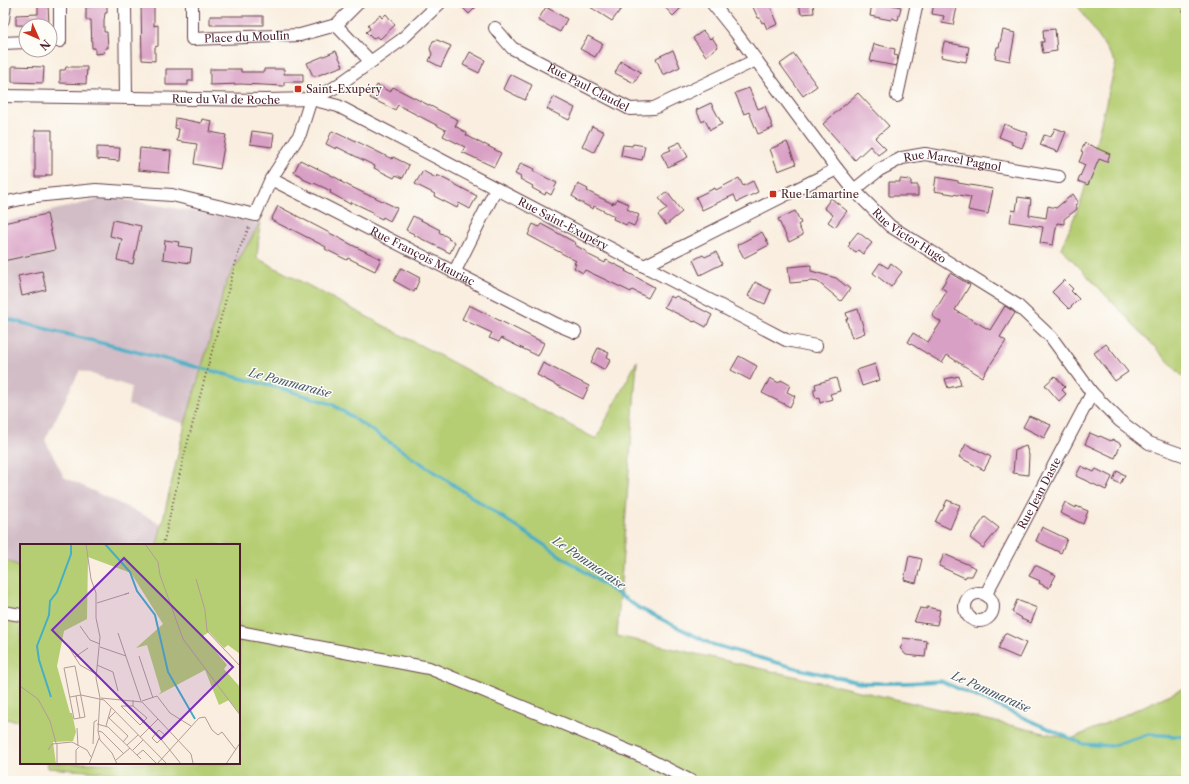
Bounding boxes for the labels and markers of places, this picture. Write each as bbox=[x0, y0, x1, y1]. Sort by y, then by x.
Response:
place label: Saint-Exupéry bbox=[306, 82, 383, 96]
marker: Saint-Exupéry bbox=[293, 84, 303, 94]
place label: Rue Lamartine bbox=[781, 187, 859, 201]
marker: Rue Lamartine bbox=[768, 189, 778, 199]

